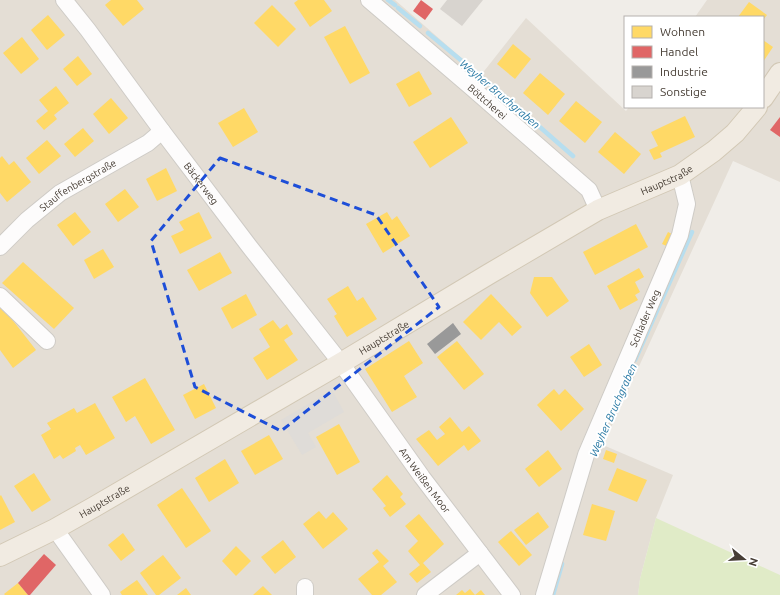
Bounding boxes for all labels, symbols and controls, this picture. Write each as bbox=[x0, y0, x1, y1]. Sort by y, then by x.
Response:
legend bbox=[624, 16, 764, 108]
text: Wohnen bbox=[660, 25, 705, 38]
text: Handel bbox=[660, 45, 698, 58]
water label: Weyher Bruchgraben bbox=[458, 57, 542, 131]
text: Industrie bbox=[660, 65, 708, 78]
street label: Böttcherei bbox=[466, 82, 509, 122]
text: Sonstige bbox=[660, 85, 707, 98]
street label: Stauffenbergstraße bbox=[37, 157, 118, 214]
street label: Bäckerweg bbox=[182, 160, 220, 207]
street label: Hauptstraße bbox=[639, 163, 695, 197]
street label: Schlader Weg bbox=[628, 288, 662, 349]
street label: Hauptstraße bbox=[357, 318, 411, 357]
water label: Weyher Bruchgraben bbox=[587, 362, 639, 458]
street label: Am Weißen Moor bbox=[397, 446, 453, 516]
street label: Hauptstraße bbox=[77, 482, 132, 520]
north arrow bbox=[724, 539, 764, 579]
text: N bbox=[747, 556, 760, 568]

